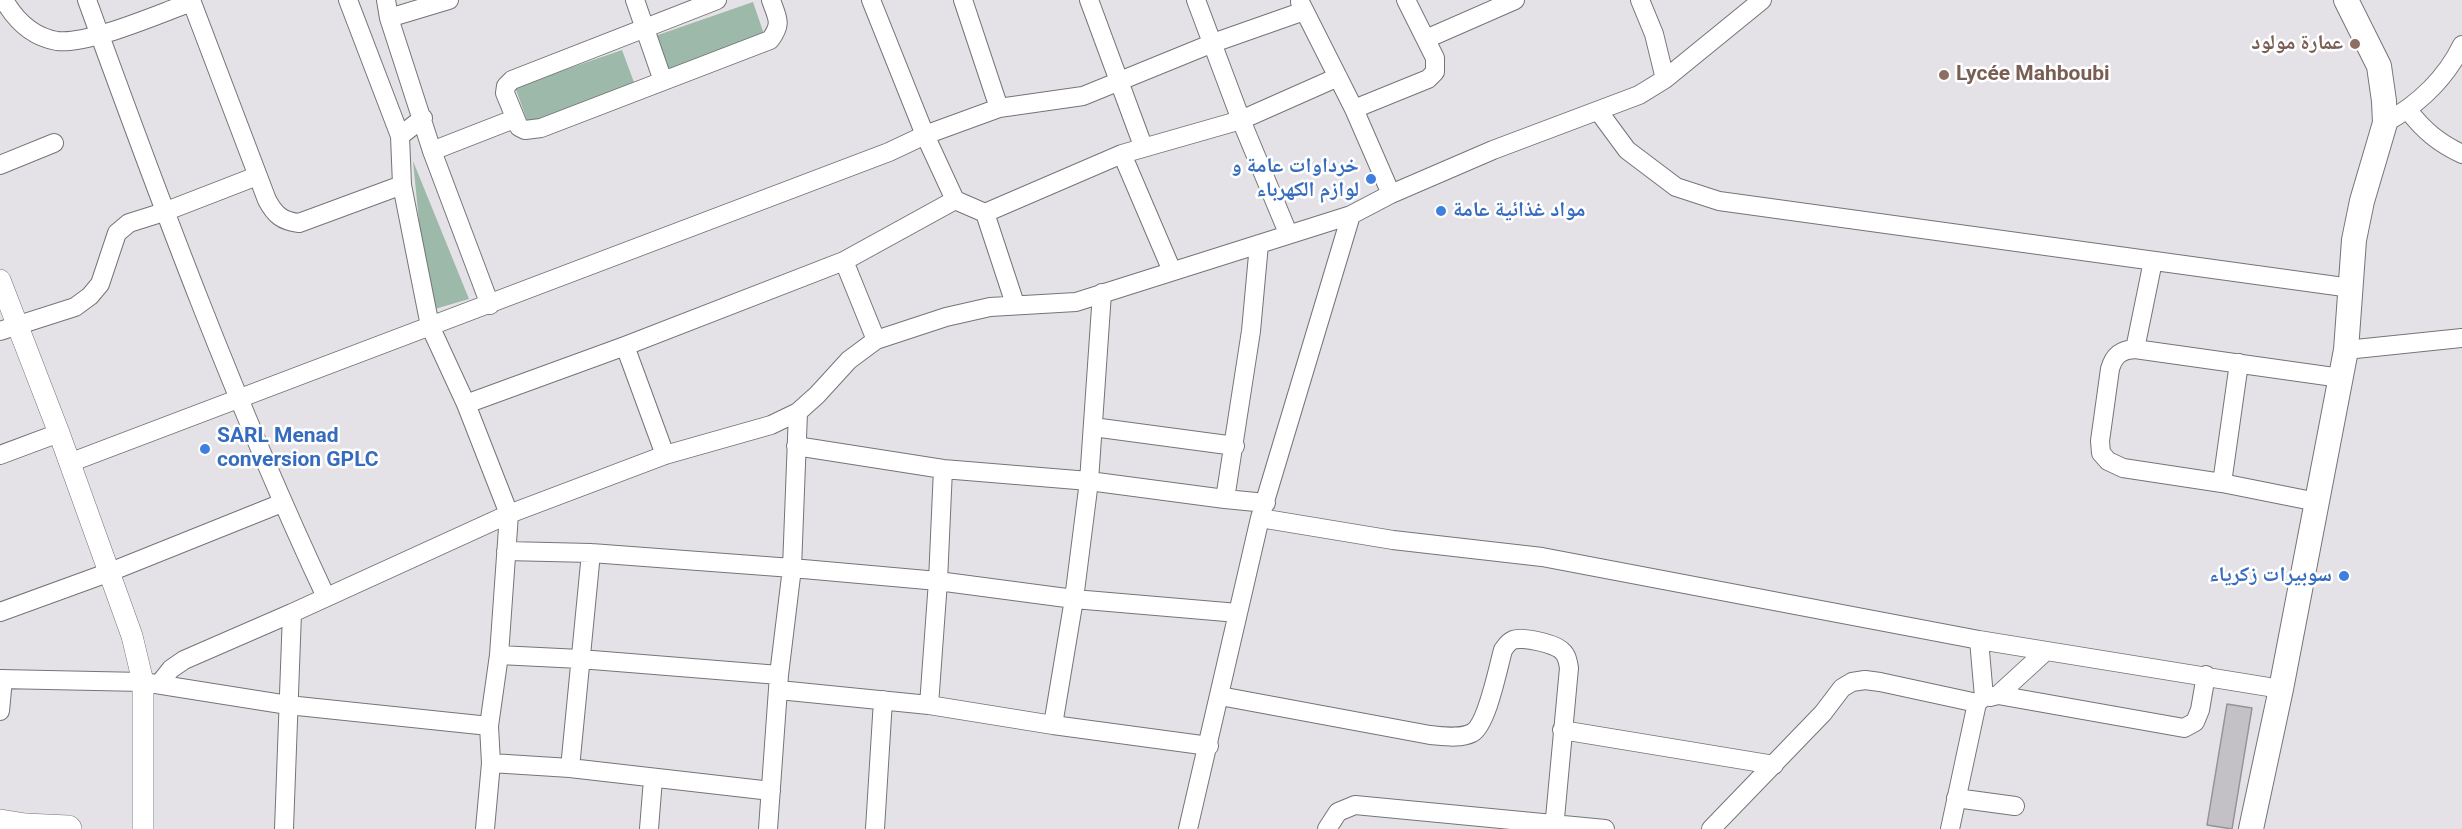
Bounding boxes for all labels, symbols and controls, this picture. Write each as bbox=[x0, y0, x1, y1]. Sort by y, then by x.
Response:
place label: عمارة مولود bbox=[2251, 31, 2343, 57]
marker: عمارة مولود bbox=[2348, 37, 2362, 51]
place label: Lycée Mahboubi bbox=[1956, 62, 2110, 88]
marker: Lycée Mahboubi bbox=[1937, 68, 1951, 82]
place label: خرداوات عامة و لوازم الكهرباء bbox=[1231, 154, 1359, 204]
marker: خرداوات عامة و لوازم الكهرباء bbox=[1364, 172, 1378, 186]
place label: مواد غذائية عامة bbox=[1453, 198, 1585, 224]
marker: مواد غذائية عامة bbox=[1434, 204, 1448, 218]
place label: SARL Menad conversion GPLC bbox=[217, 424, 379, 474]
marker: SARL Menad conversion GPLC bbox=[198, 442, 212, 456]
place label: سوبيرات زكرياء bbox=[2209, 563, 2332, 589]
marker: سوبيرات زكرياء bbox=[2337, 569, 2351, 583]

